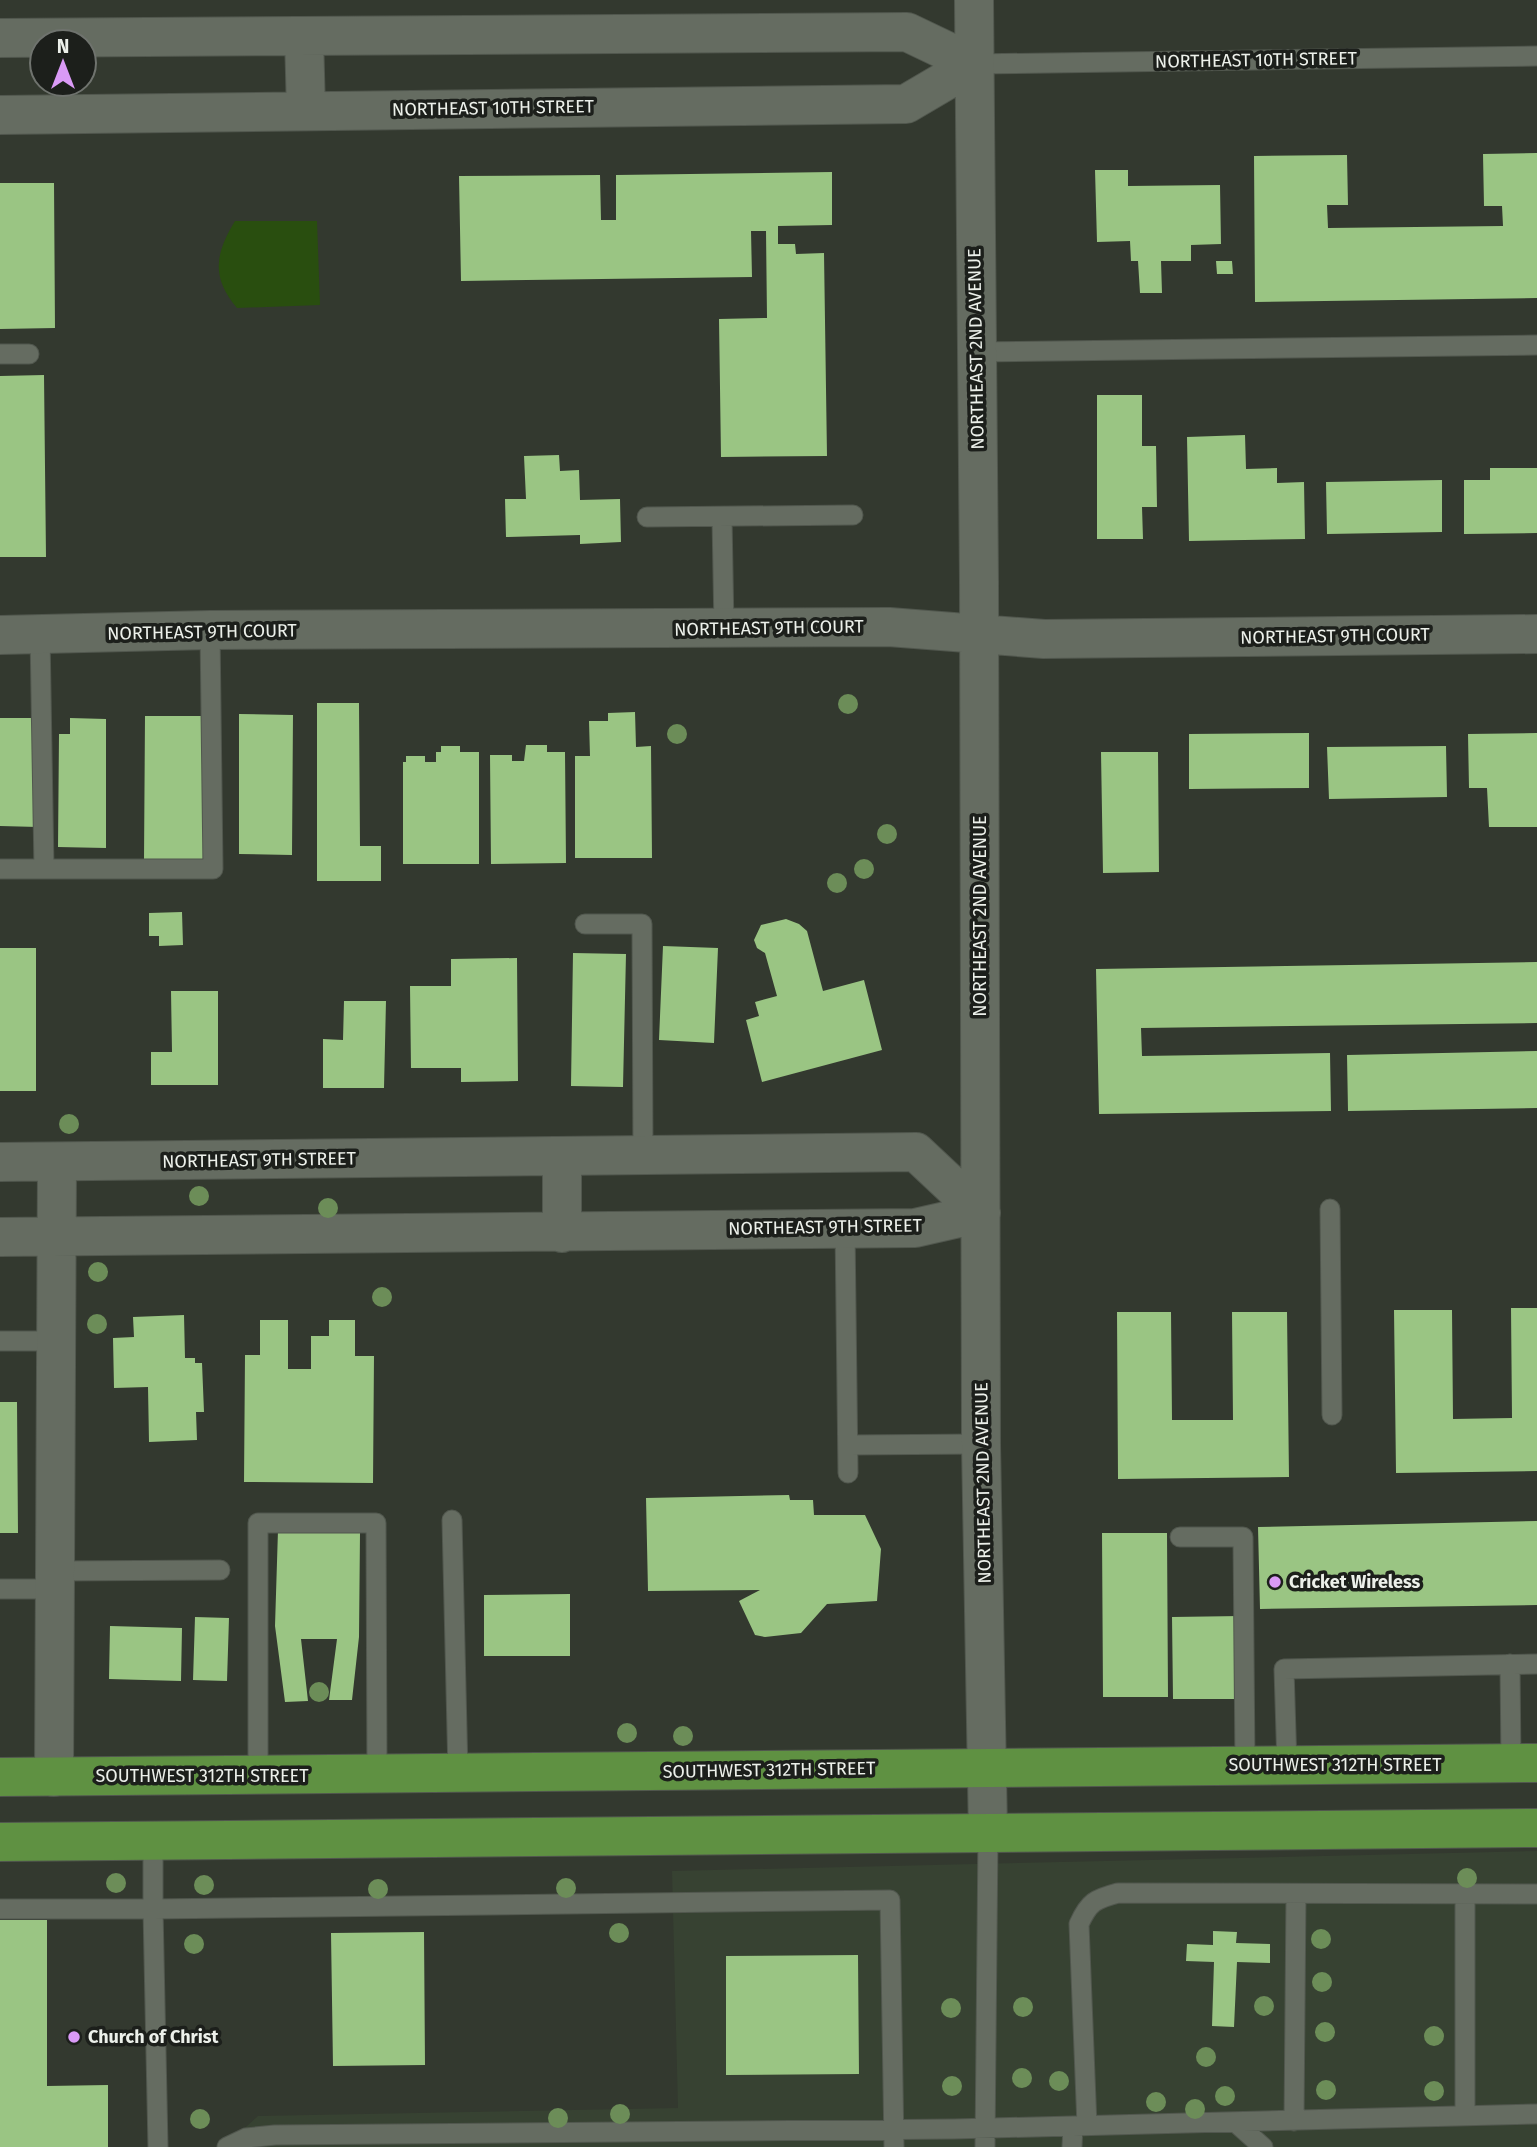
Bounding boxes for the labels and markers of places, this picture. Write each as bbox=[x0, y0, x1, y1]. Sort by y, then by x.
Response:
place label: Cricket Wireless bbox=[1289, 1571, 1421, 1593]
marker: Cricket Wireless bbox=[1267, 1574, 1283, 1590]
place label: Church of Christ bbox=[88, 2026, 220, 2048]
marker: Church of Christ bbox=[66, 2029, 82, 2045]

